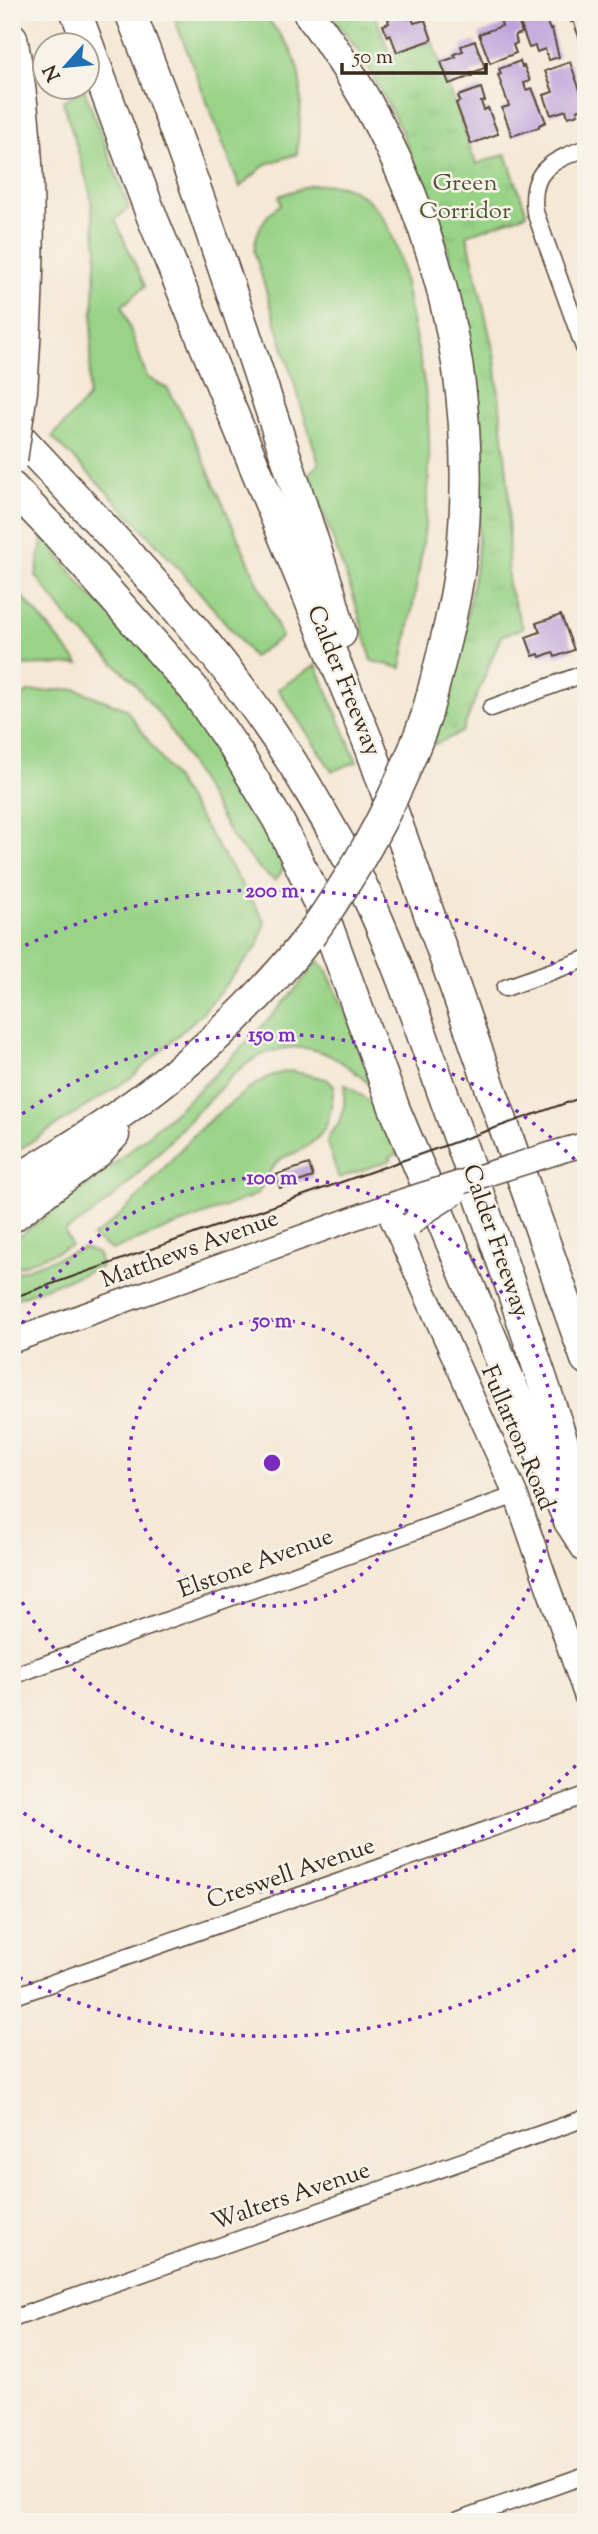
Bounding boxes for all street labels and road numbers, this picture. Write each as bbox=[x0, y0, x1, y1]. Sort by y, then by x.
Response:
street label: Calder Freeway bbox=[297, 601, 389, 761]
street label: Calder Freeway bbox=[453, 1160, 537, 1322]
street label: Matthews Avenue bbox=[96, 1202, 284, 1298]
street label: Fullarton Road bbox=[471, 1360, 563, 1516]
street label: Elstone Avenue bbox=[174, 1520, 338, 1608]
street label: Creswell Avenue bbox=[202, 1829, 380, 1919]
street label: Walters Avenue bbox=[207, 2154, 375, 2240]

